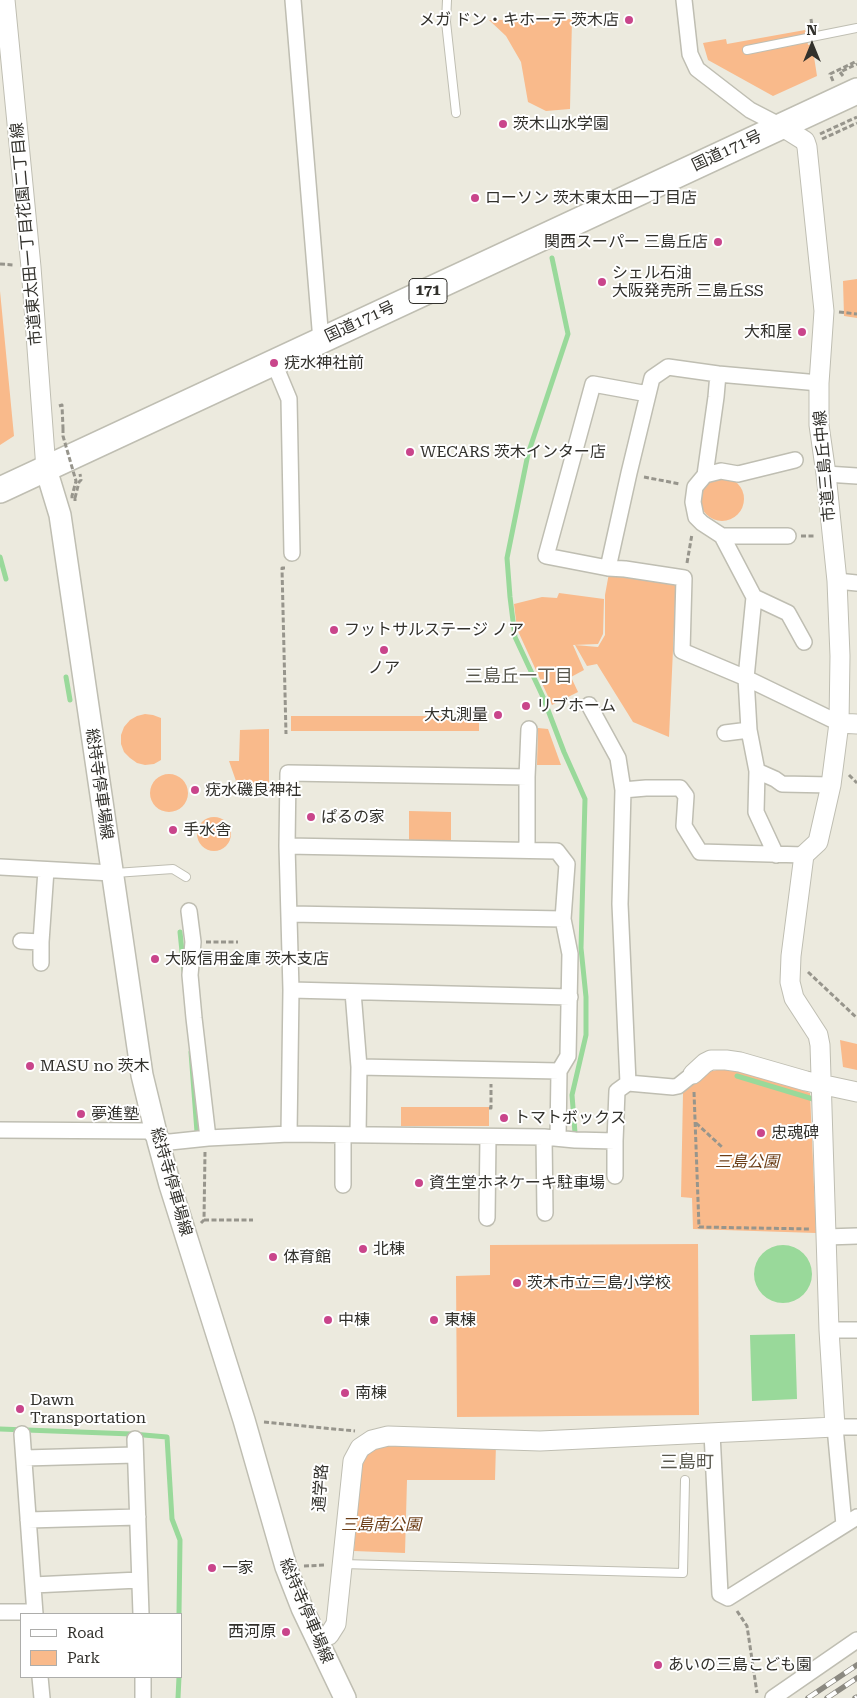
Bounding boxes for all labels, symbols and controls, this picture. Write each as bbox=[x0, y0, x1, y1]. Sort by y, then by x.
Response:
place label: メガ ドン・キホーテ 茨木店 bbox=[419, 10, 619, 30]
marker: メガ ドン・キホーテ 茨木店 bbox=[623, 14, 635, 26]
north arrow bbox=[787, 20, 837, 70]
text: N bbox=[807, 22, 817, 38]
place label: 茨木山水学園 bbox=[513, 114, 609, 134]
marker: 茨木山水学園 bbox=[497, 118, 509, 130]
street label: 市道東太田一丁目花園二丁目線 bbox=[8, 122, 46, 346]
street label: 国道171号 bbox=[689, 126, 765, 176]
place label: ローソン 茨木東太田一丁目店 bbox=[485, 188, 697, 208]
marker: ローソン 茨木東太田一丁目店 bbox=[469, 192, 481, 204]
place label: 関西スーパー 三島丘店 bbox=[544, 232, 708, 252]
marker: 関西スーパー 三島丘店 bbox=[712, 236, 724, 248]
place label: シェル石油 大阪発売所 三島丘SS bbox=[612, 263, 764, 301]
marker: シェル石油 大阪発売所 三島丘SS bbox=[596, 276, 608, 288]
road number: 171 bbox=[409, 278, 447, 304]
street label: 国道171号 bbox=[322, 297, 398, 347]
place label: 大和屋 bbox=[744, 322, 792, 342]
marker: 大和屋 bbox=[796, 326, 808, 338]
place label: 疣水神社前 bbox=[284, 353, 364, 373]
marker: 疣水神社前 bbox=[268, 357, 280, 369]
street label: 市道三島丘中線 bbox=[811, 409, 839, 523]
place label: WECARS 茨木インター店 bbox=[420, 442, 606, 462]
marker: WECARS 茨木インター店 bbox=[404, 446, 416, 458]
place label: フットサルステージ ノア bbox=[344, 620, 524, 640]
marker: フットサルステージ ノア bbox=[328, 624, 340, 636]
marker: ノア bbox=[378, 644, 390, 656]
place label: ノア bbox=[368, 658, 400, 678]
district label: 三島丘一丁目 bbox=[465, 666, 573, 688]
place label: リブホーム bbox=[536, 696, 616, 716]
marker: リブホーム bbox=[520, 700, 532, 712]
place label: 大丸測量 bbox=[424, 705, 488, 725]
marker: 大丸測量 bbox=[492, 709, 504, 721]
street label: 総持寺停車場線 bbox=[82, 727, 116, 841]
place label: 疣水磯良神社 bbox=[205, 780, 301, 800]
marker: 疣水磯良神社 bbox=[189, 784, 201, 796]
place label: ぱるの家 bbox=[321, 807, 385, 827]
marker: ぱるの家 bbox=[305, 811, 317, 823]
place label: 手水舎 bbox=[183, 820, 231, 840]
marker: 手水舎 bbox=[167, 824, 179, 836]
place label: 大阪信用金庫 茨木支店 bbox=[165, 949, 329, 969]
marker: 大阪信用金庫 茨木支店 bbox=[149, 953, 161, 965]
place label: MASU no 茨木 bbox=[40, 1056, 150, 1076]
marker: MASU no 茨木 bbox=[24, 1060, 36, 1072]
place label: 夢進塾 bbox=[91, 1104, 139, 1124]
marker: 夢進塾 bbox=[75, 1108, 87, 1120]
place label: トマトボックス bbox=[514, 1108, 626, 1128]
marker: トマトボックス bbox=[498, 1112, 510, 1124]
place label: 忠魂碑 bbox=[771, 1123, 819, 1143]
street label: 総持寺停車場線 bbox=[146, 1126, 196, 1238]
marker: 忠魂碑 bbox=[755, 1127, 767, 1139]
park label: 三島公園 bbox=[715, 1152, 779, 1172]
place label: 資生堂ホネケーキ駐車場 bbox=[429, 1173, 605, 1193]
marker: 資生堂ホネケーキ駐車場 bbox=[413, 1177, 425, 1189]
place label: 北棟 bbox=[373, 1239, 405, 1259]
marker: 北棟 bbox=[357, 1243, 369, 1255]
place label: 体育館 bbox=[283, 1247, 331, 1267]
marker: 体育館 bbox=[267, 1251, 279, 1263]
place label: 茨木市立三島小学校 bbox=[527, 1273, 671, 1293]
marker: 茨木市立三島小学校 bbox=[511, 1277, 523, 1289]
place label: 中棟 bbox=[338, 1310, 370, 1330]
place label: 東棟 bbox=[444, 1310, 476, 1330]
marker: 中棟 bbox=[322, 1314, 334, 1326]
marker: 東棟 bbox=[428, 1314, 440, 1326]
place label: 南棟 bbox=[355, 1383, 387, 1403]
marker: 南棟 bbox=[339, 1387, 351, 1399]
place label: Dawn Transportation bbox=[30, 1390, 146, 1428]
marker: Dawn Transportation bbox=[14, 1403, 26, 1415]
district label: 三島町 bbox=[660, 1452, 714, 1474]
street label: 通学路 bbox=[310, 1463, 332, 1513]
park label: 三島南公園 bbox=[341, 1515, 421, 1535]
street label: 総持寺停車場線 bbox=[275, 1556, 337, 1666]
place label: 一家 bbox=[222, 1558, 254, 1578]
marker: 一家 bbox=[206, 1562, 218, 1574]
legend bbox=[20, 1613, 182, 1678]
place label: 西河原 bbox=[228, 1622, 276, 1642]
text: Road bbox=[67, 1624, 104, 1642]
marker: 西河原 bbox=[280, 1626, 292, 1638]
text: Park bbox=[67, 1649, 100, 1667]
place label: あいの三島こども園 bbox=[668, 1655, 812, 1675]
marker: あいの三島こども園 bbox=[652, 1659, 664, 1671]

